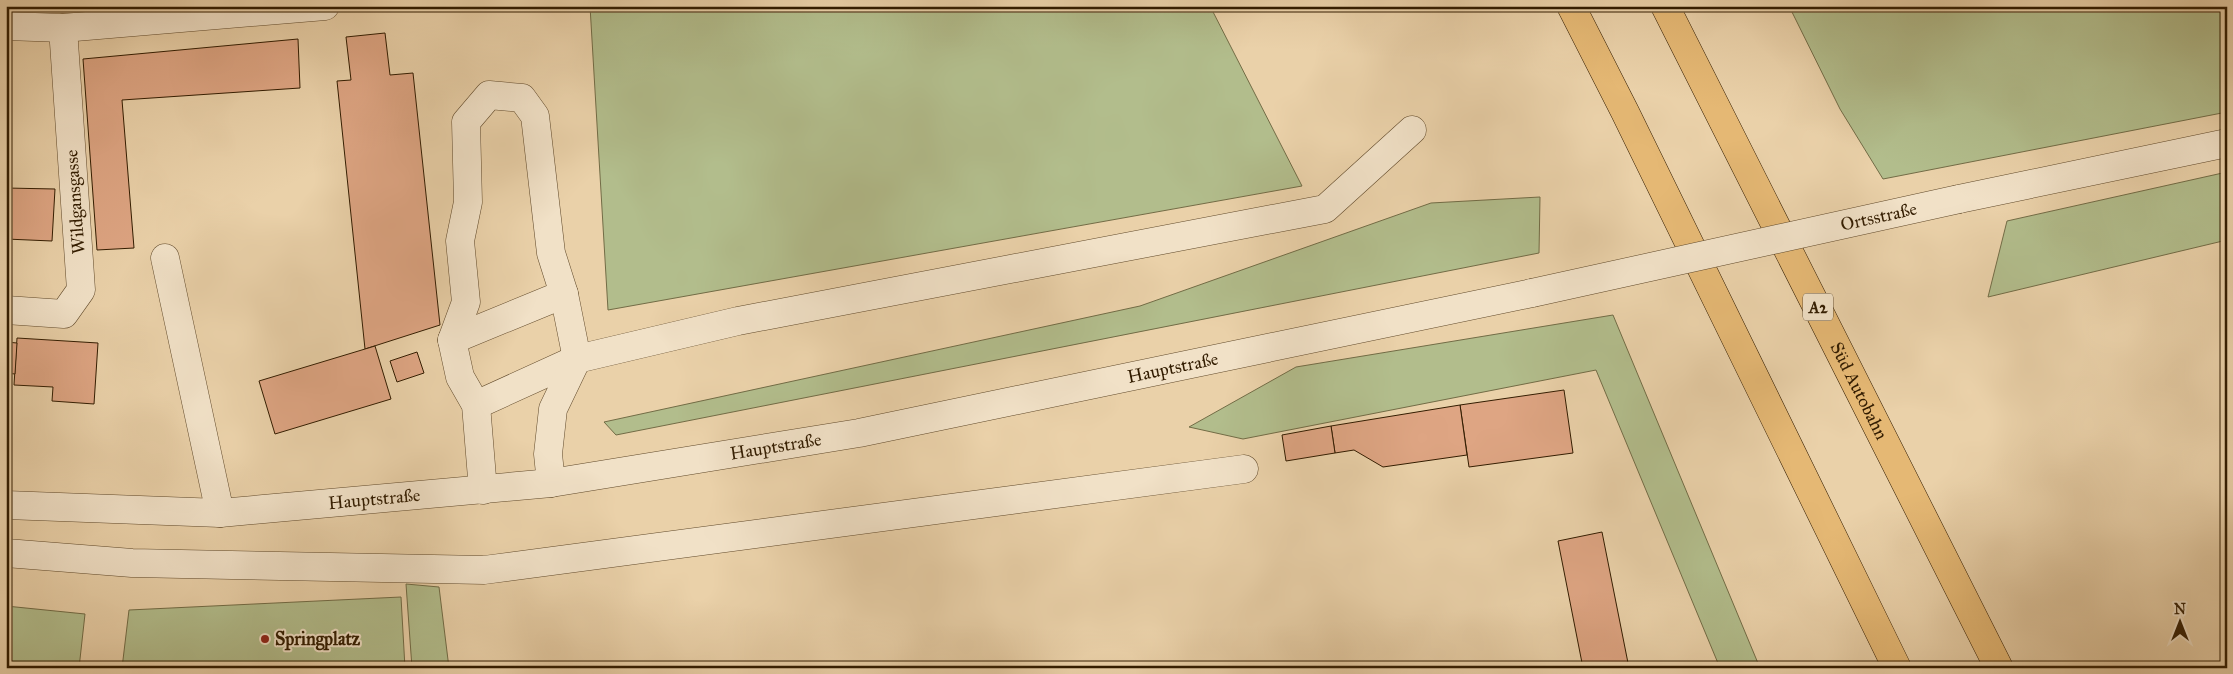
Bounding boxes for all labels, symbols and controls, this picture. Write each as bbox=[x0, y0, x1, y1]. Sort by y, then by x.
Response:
street label: Wildgansgasse bbox=[60, 149, 91, 255]
street label: Ortsstraße bbox=[1838, 198, 1919, 236]
road number: A2 bbox=[1803, 294, 1833, 320]
street label: Süd Autobahn bbox=[1825, 338, 1893, 443]
street label: Hauptstraße bbox=[1125, 348, 1220, 388]
street label: Hauptstraße bbox=[728, 428, 823, 465]
street label: Hauptstraße bbox=[327, 484, 421, 514]
north arrow bbox=[2156, 596, 2206, 646]
text: N bbox=[2174, 601, 2186, 618]
place label: Springplatz bbox=[275, 628, 361, 651]
marker: Springplatz bbox=[259, 633, 271, 645]

